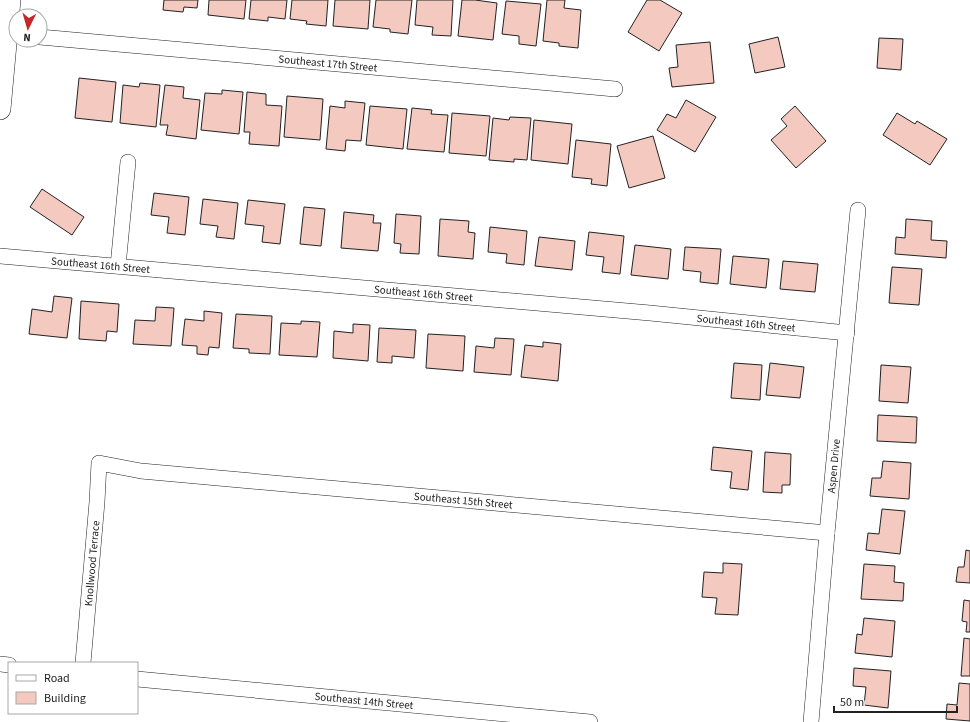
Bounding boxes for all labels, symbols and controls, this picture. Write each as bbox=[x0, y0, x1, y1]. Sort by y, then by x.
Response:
north arrow bbox=[8, 8, 48, 48]
text: N bbox=[23, 30, 31, 45]
street label: Southeast 17th Street bbox=[278, 51, 378, 75]
street label: Southeast 16th Street bbox=[51, 253, 151, 277]
street label: Southeast 16th Street bbox=[373, 281, 474, 305]
street label: Southeast 16th Street bbox=[696, 310, 796, 335]
street label: Aspen Drive bbox=[823, 438, 844, 494]
street label: Southeast 15th Street bbox=[413, 488, 514, 512]
street label: Knollwood Terrace bbox=[80, 519, 103, 607]
legend bbox=[8, 662, 138, 714]
text: Road bbox=[44, 670, 70, 687]
street label: Southeast 14th Street bbox=[314, 688, 414, 713]
scale bar bbox=[834, 688, 957, 714]
text: Building bbox=[44, 690, 86, 707]
text: 50 m bbox=[840, 694, 864, 711]

